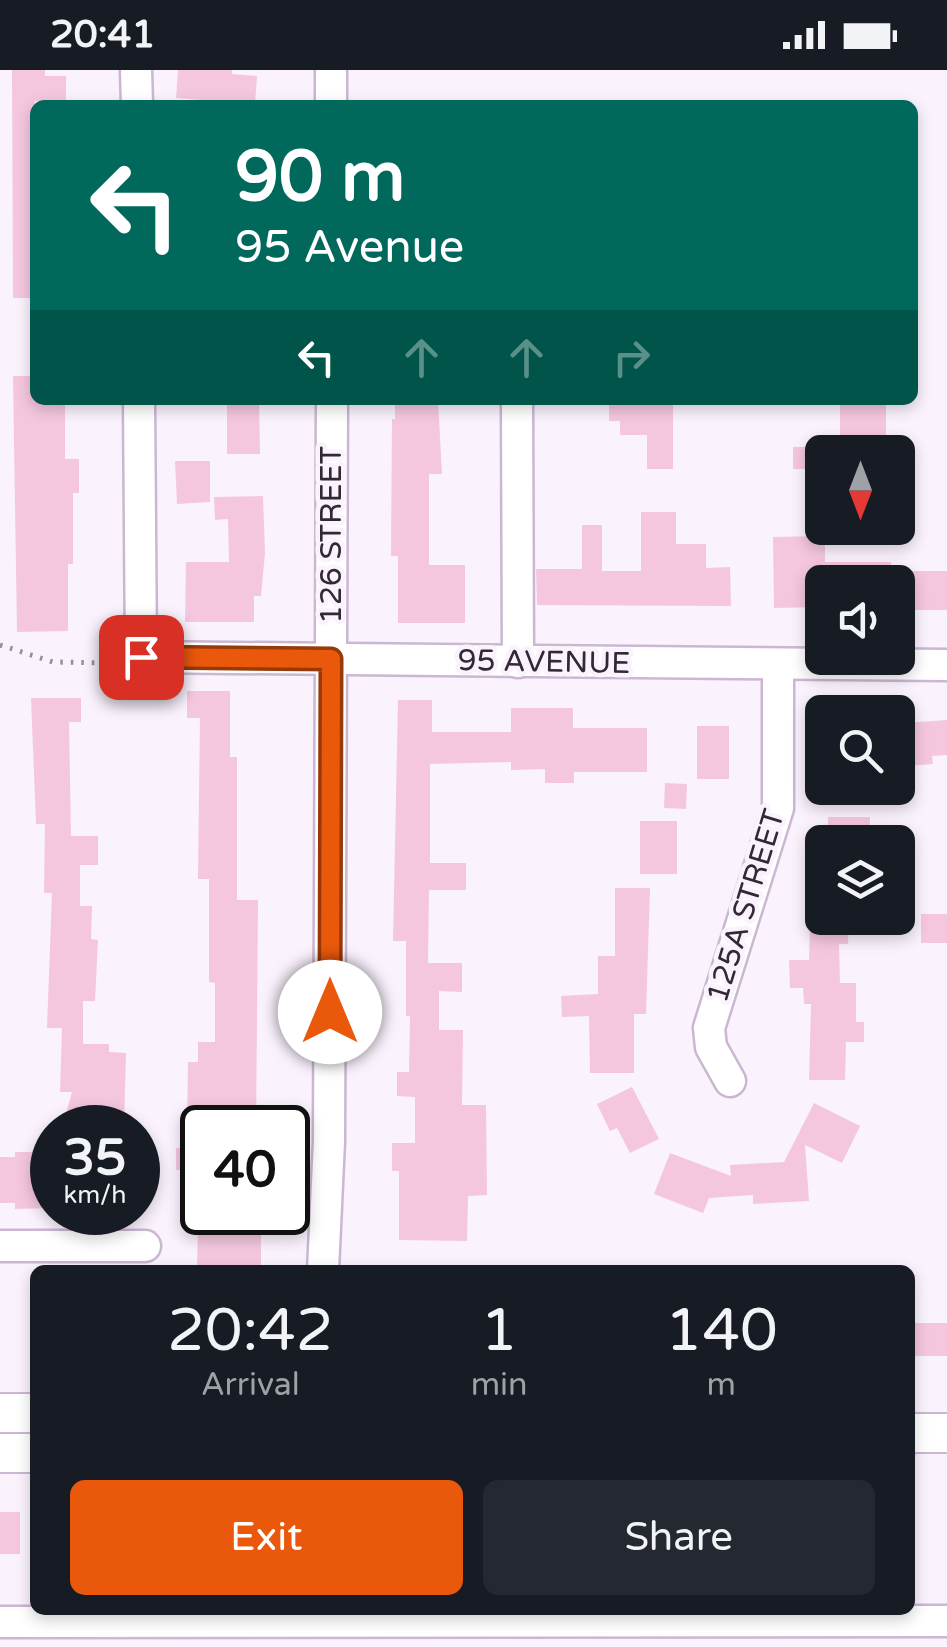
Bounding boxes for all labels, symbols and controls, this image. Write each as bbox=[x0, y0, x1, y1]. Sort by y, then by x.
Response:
text: 20:41 bbox=[50, 12, 155, 58]
text: 90 m bbox=[235, 136, 405, 220]
icon: left bbox=[70, 140, 200, 270]
text: 95 Avenue bbox=[235, 221, 464, 275]
icon: left bbox=[289, 330, 344, 385]
icon: ahead bbox=[394, 330, 449, 385]
icon: ahead bbox=[499, 330, 554, 385]
icon: right bbox=[604, 330, 659, 385]
north arrow bbox=[805, 435, 915, 545]
map controls bbox=[805, 435, 915, 935]
street label: 126 STREET bbox=[313, 446, 350, 624]
button: sound bbox=[805, 565, 915, 675]
pin bbox=[99, 615, 184, 700]
icon: arrive bbox=[114, 630, 169, 685]
street label: 95 AVENUE bbox=[457, 642, 631, 682]
button: search bbox=[805, 695, 915, 805]
street label: 125A STREET bbox=[699, 805, 793, 1007]
button: layers bbox=[805, 825, 915, 935]
position arrow bbox=[278, 960, 382, 1064]
speed limit sign: 40 bbox=[180, 1105, 310, 1235]
text: 35 bbox=[64, 1128, 126, 1188]
text: km/h bbox=[64, 1180, 126, 1210]
text: 20:42 bbox=[167, 1295, 334, 1367]
text: 1 bbox=[480, 1295, 518, 1367]
text: 140 bbox=[665, 1295, 778, 1367]
text: Arrival bbox=[201, 1366, 300, 1404]
text: min bbox=[471, 1366, 528, 1404]
text: m bbox=[707, 1366, 736, 1404]
button: Exit bbox=[70, 1480, 463, 1595]
button: Share bbox=[483, 1480, 875, 1595]

